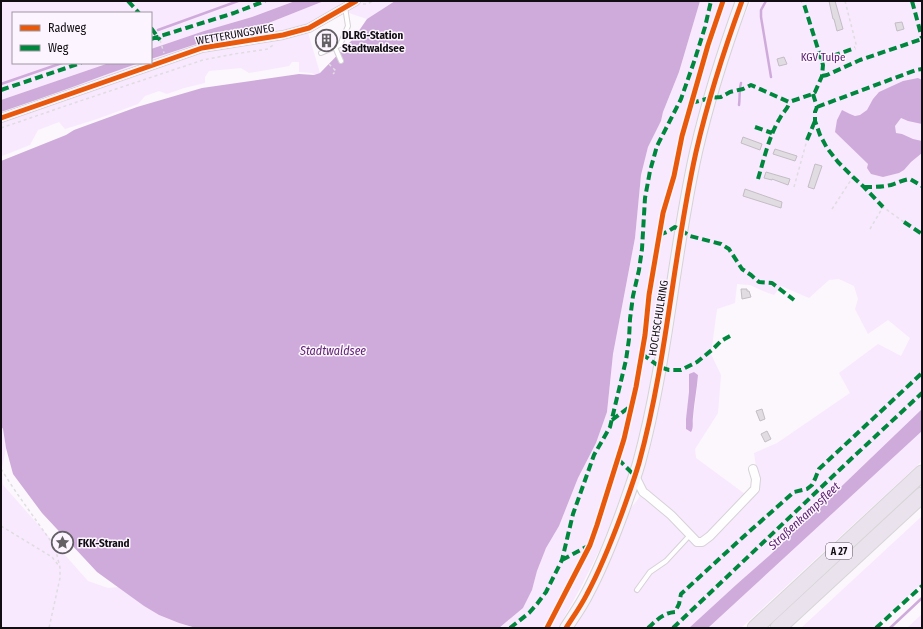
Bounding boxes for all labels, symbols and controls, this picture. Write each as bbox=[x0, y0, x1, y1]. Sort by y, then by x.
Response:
legend bbox=[12, 12, 152, 64]
text: Radweg bbox=[48, 21, 87, 35]
street label: WETTERUNGSWEG bbox=[195, 21, 275, 48]
building icon: DLRG-Station Stadtwaldsee bbox=[314, 28, 340, 54]
place label: DLRG-Station Stadtwaldsee bbox=[342, 29, 405, 55]
text: Weg bbox=[48, 41, 69, 55]
park label: KGV Tulpe bbox=[801, 51, 845, 64]
street label: HOCHSCHULRING bbox=[646, 279, 671, 357]
water label: Stadtwaldsee bbox=[299, 344, 366, 358]
water label: Straßenkampsfleet bbox=[765, 479, 843, 553]
place icon: FKK-Strand bbox=[49, 530, 75, 556]
place label: FKK-Strand bbox=[78, 537, 129, 550]
road number: A 27 bbox=[826, 543, 852, 559]

